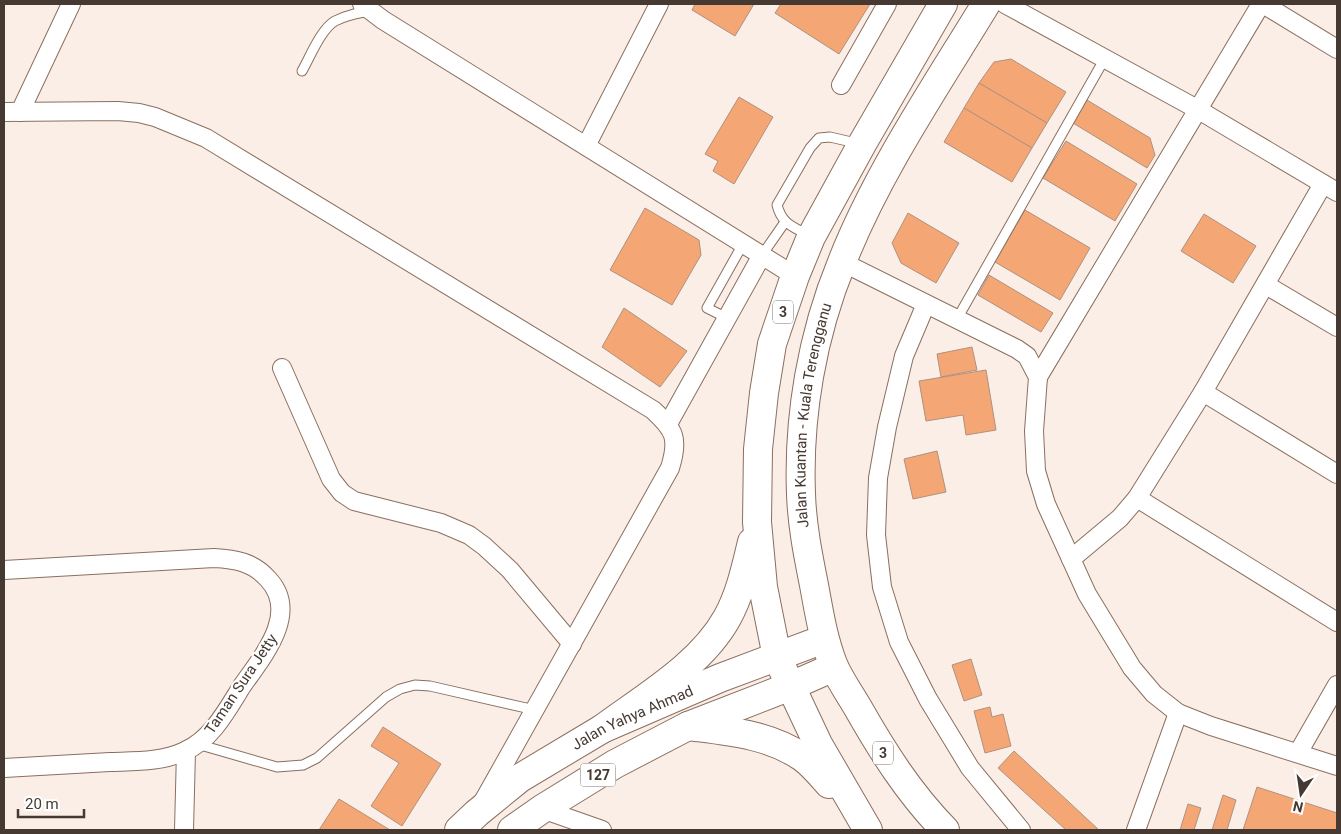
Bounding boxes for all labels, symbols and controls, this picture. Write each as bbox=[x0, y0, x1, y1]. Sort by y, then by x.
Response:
road number: 3 bbox=[773, 300, 793, 324]
street label: Jalan Kuantan - Kuala Terengganu bbox=[792, 301, 836, 529]
street label: Taman Sura Jetty bbox=[201, 631, 281, 737]
street label: Jalan Yahya Ahmad bbox=[568, 682, 696, 754]
road number: 3 bbox=[873, 741, 893, 764]
road number: 127 bbox=[580, 764, 616, 786]
north arrow bbox=[1276, 769, 1326, 819]
scale bar bbox=[18, 786, 84, 818]
text: 20 m bbox=[25, 795, 59, 813]
text: N bbox=[1291, 798, 1305, 816]

